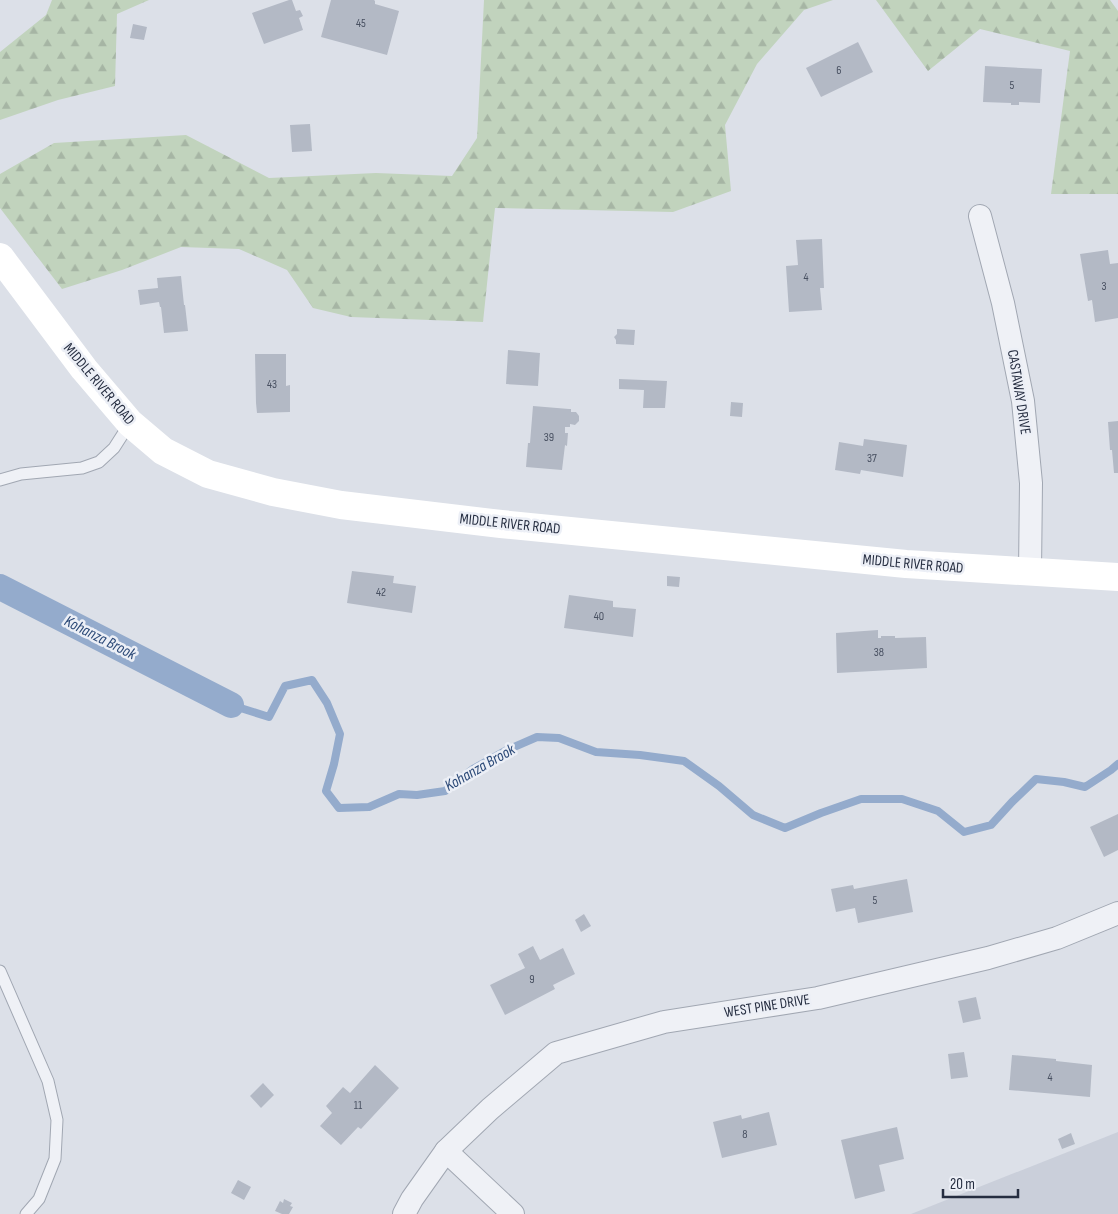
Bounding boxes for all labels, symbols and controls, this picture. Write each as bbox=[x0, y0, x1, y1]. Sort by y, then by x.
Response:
house number: 45 bbox=[356, 16, 366, 31]
house number: 6 bbox=[836, 63, 842, 78]
house number: 5 bbox=[1010, 78, 1015, 93]
house number: 4 bbox=[803, 270, 809, 285]
house number: 3 bbox=[1101, 279, 1107, 294]
street label: MIDDLE RIVER ROAD bbox=[59, 339, 139, 429]
street label: CASTAWAY DRIVE bbox=[1003, 348, 1035, 436]
house number: 43 bbox=[267, 377, 277, 392]
house number: 39 bbox=[544, 430, 554, 445]
house number: 37 bbox=[867, 451, 877, 466]
street label: MIDDLE RIVER ROAD bbox=[459, 509, 561, 539]
street label: MIDDLE RIVER ROAD bbox=[862, 550, 964, 578]
house number: 42 bbox=[376, 585, 386, 600]
house number: 40 bbox=[594, 609, 604, 624]
water label: Kohanza Brook bbox=[61, 612, 140, 665]
house number: 38 bbox=[874, 645, 884, 660]
water label: Kohanza Brook bbox=[442, 740, 519, 796]
house number: 5 bbox=[873, 893, 878, 908]
house number: 9 bbox=[529, 972, 535, 987]
street label: WEST PINE DRIVE bbox=[723, 990, 811, 1022]
house number: 4 bbox=[1047, 1070, 1053, 1085]
house number: 11 bbox=[354, 1098, 363, 1113]
house number: 8 bbox=[742, 1127, 748, 1142]
scale bar bbox=[943, 1166, 1018, 1198]
text: 20 m bbox=[950, 1175, 975, 1194]

